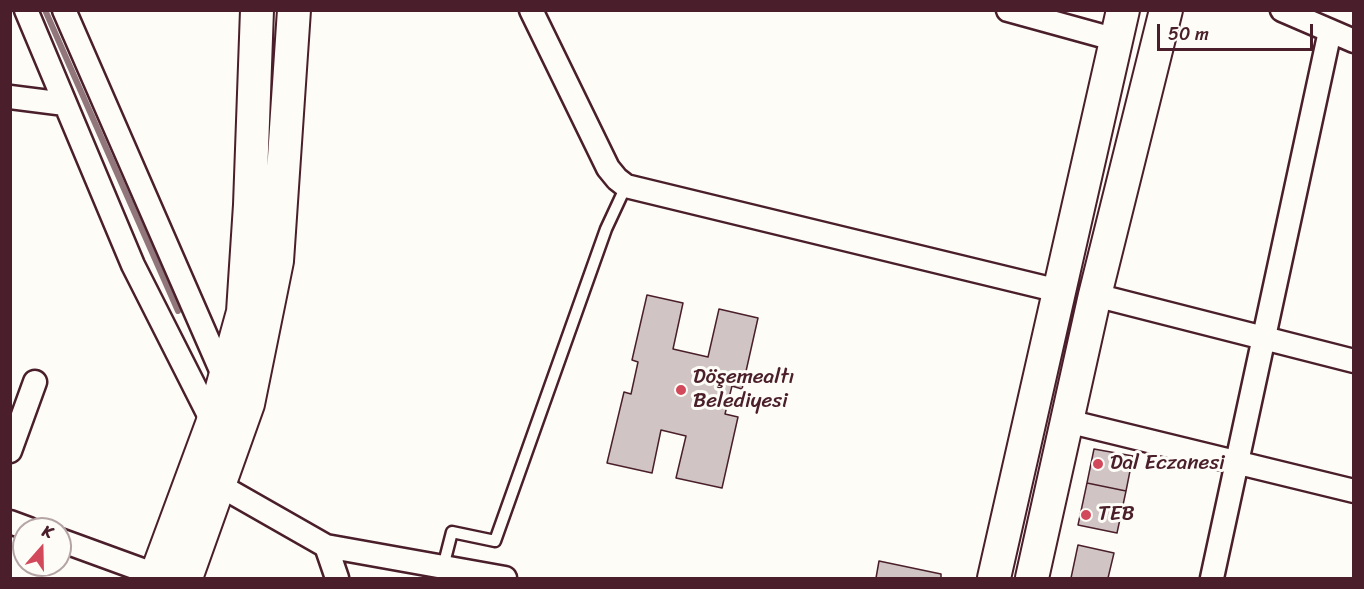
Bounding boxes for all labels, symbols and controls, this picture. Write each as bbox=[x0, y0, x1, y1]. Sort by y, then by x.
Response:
scale bar bbox=[1160, 12, 1316, 50]
text: 50 m bbox=[1168, 18, 1209, 50]
place label: Döşemealtı Belediyesi bbox=[693, 365, 794, 415]
marker: Döşemealtı Belediyesi bbox=[674, 383, 688, 397]
place label: Dal Eczanesi bbox=[1110, 451, 1225, 477]
marker: Dal Eczanesi bbox=[1091, 457, 1105, 471]
place label: TEB bbox=[1098, 502, 1135, 528]
marker: TEB bbox=[1079, 508, 1093, 522]
text: K bbox=[38, 516, 57, 547]
north arrow bbox=[12, 517, 72, 577]

